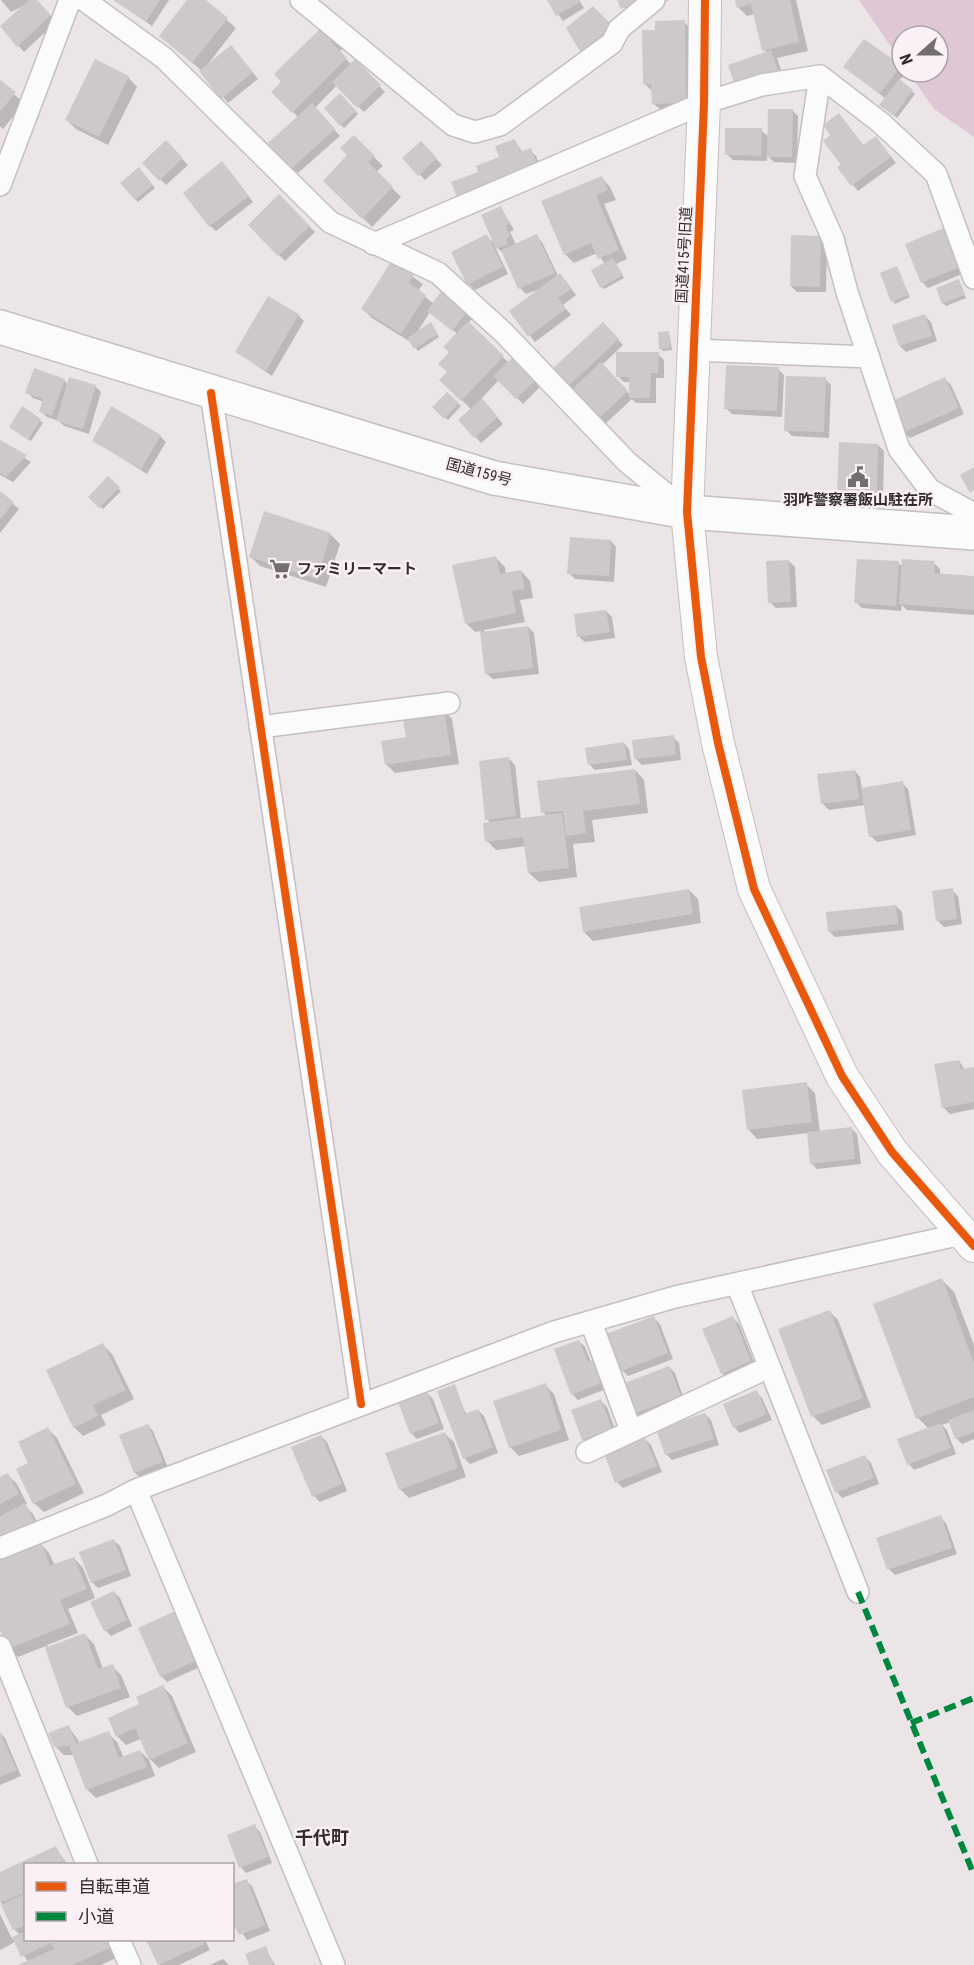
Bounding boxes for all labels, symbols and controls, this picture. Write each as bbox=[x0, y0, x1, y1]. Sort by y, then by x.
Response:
north arrow bbox=[890, 24, 950, 84]
text: N bbox=[896, 51, 917, 67]
street label: 国道415号旧道 bbox=[672, 206, 696, 304]
street label: 国道159号 bbox=[444, 455, 514, 489]
public building icon: 羽咋警察署飯山駐在所 bbox=[846, 465, 870, 489]
place label: 羽咋警察署飯山駐在所 bbox=[783, 491, 933, 509]
supermarket icon: ファミリーマート bbox=[268, 557, 292, 581]
place label: ファミリーマート bbox=[297, 560, 417, 578]
district label: 千代町 bbox=[295, 1827, 349, 1848]
legend bbox=[24, 1863, 234, 1941]
text: 自転車道 bbox=[78, 1876, 150, 1897]
text: 小道 bbox=[78, 1906, 114, 1927]

